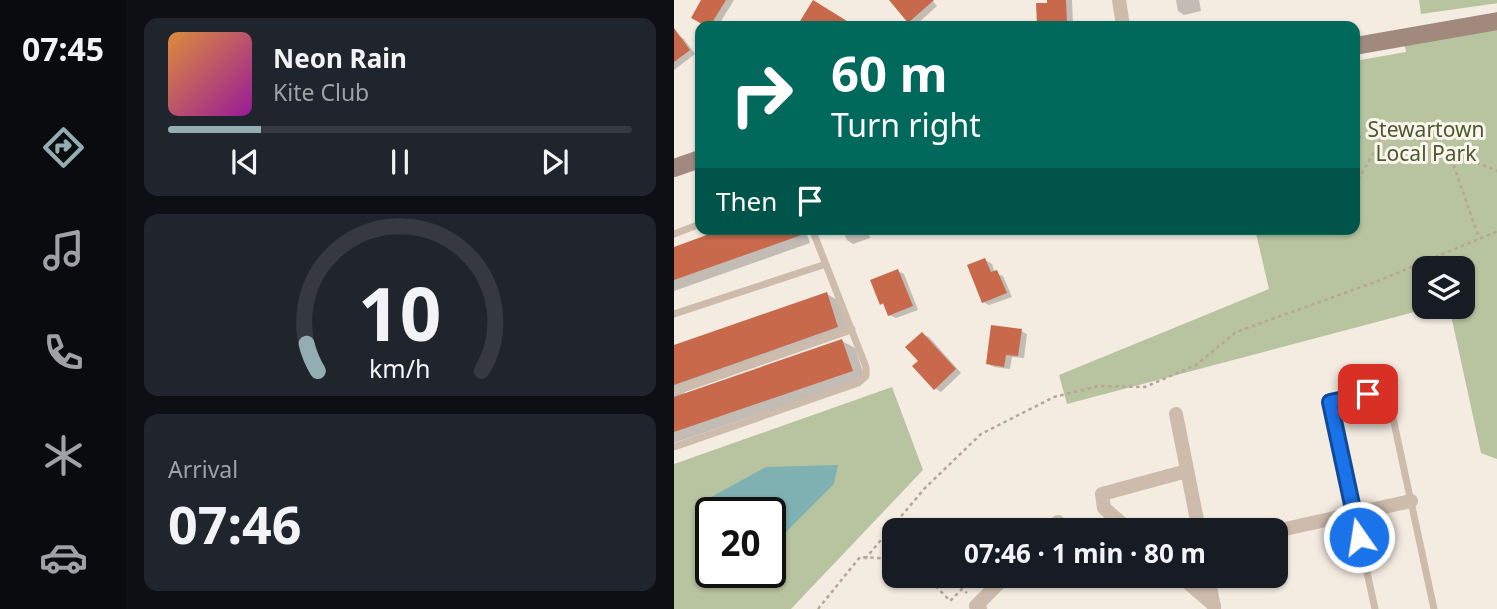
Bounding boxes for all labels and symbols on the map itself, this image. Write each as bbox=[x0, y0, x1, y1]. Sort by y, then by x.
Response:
park label: Stewartown Local Park bbox=[1368, 115, 1484, 167]
pin bbox=[1338, 364, 1398, 424]
speed limit sign: 20 bbox=[695, 497, 786, 588]
position arrow bbox=[1322, 500, 1396, 574]

